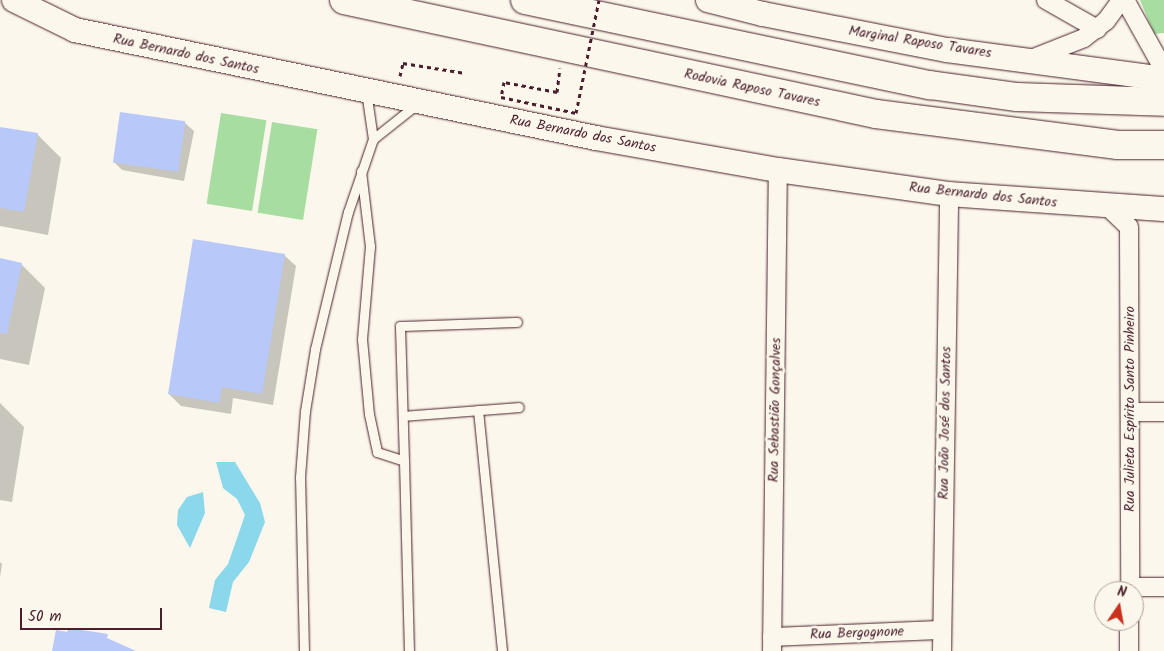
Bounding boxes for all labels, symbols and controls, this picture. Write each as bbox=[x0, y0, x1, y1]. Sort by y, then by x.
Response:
street label: Marginal Raposo Tavares bbox=[847, 22, 993, 62]
street label: Rua Bernardo dos Santos bbox=[112, 30, 260, 78]
street label: Rodovia Raposo Tavares bbox=[683, 65, 821, 111]
street label: Rua Bernardo dos Santos bbox=[508, 112, 658, 156]
street label: Rua Bernardo dos Santos bbox=[908, 179, 1058, 211]
street label: Rua Julieta Espírito Santo Pinheiro bbox=[1122, 306, 1138, 512]
street label: Rua Sebastião Gonçalves bbox=[765, 337, 785, 483]
street label: Rua João José dos Santos bbox=[935, 346, 955, 500]
north arrow bbox=[1094, 581, 1144, 631]
text: N bbox=[1115, 581, 1129, 604]
scale bar bbox=[22, 598, 165, 630]
text: 50 m bbox=[28, 605, 62, 629]
street label: Rua Bergognone bbox=[810, 623, 904, 643]

